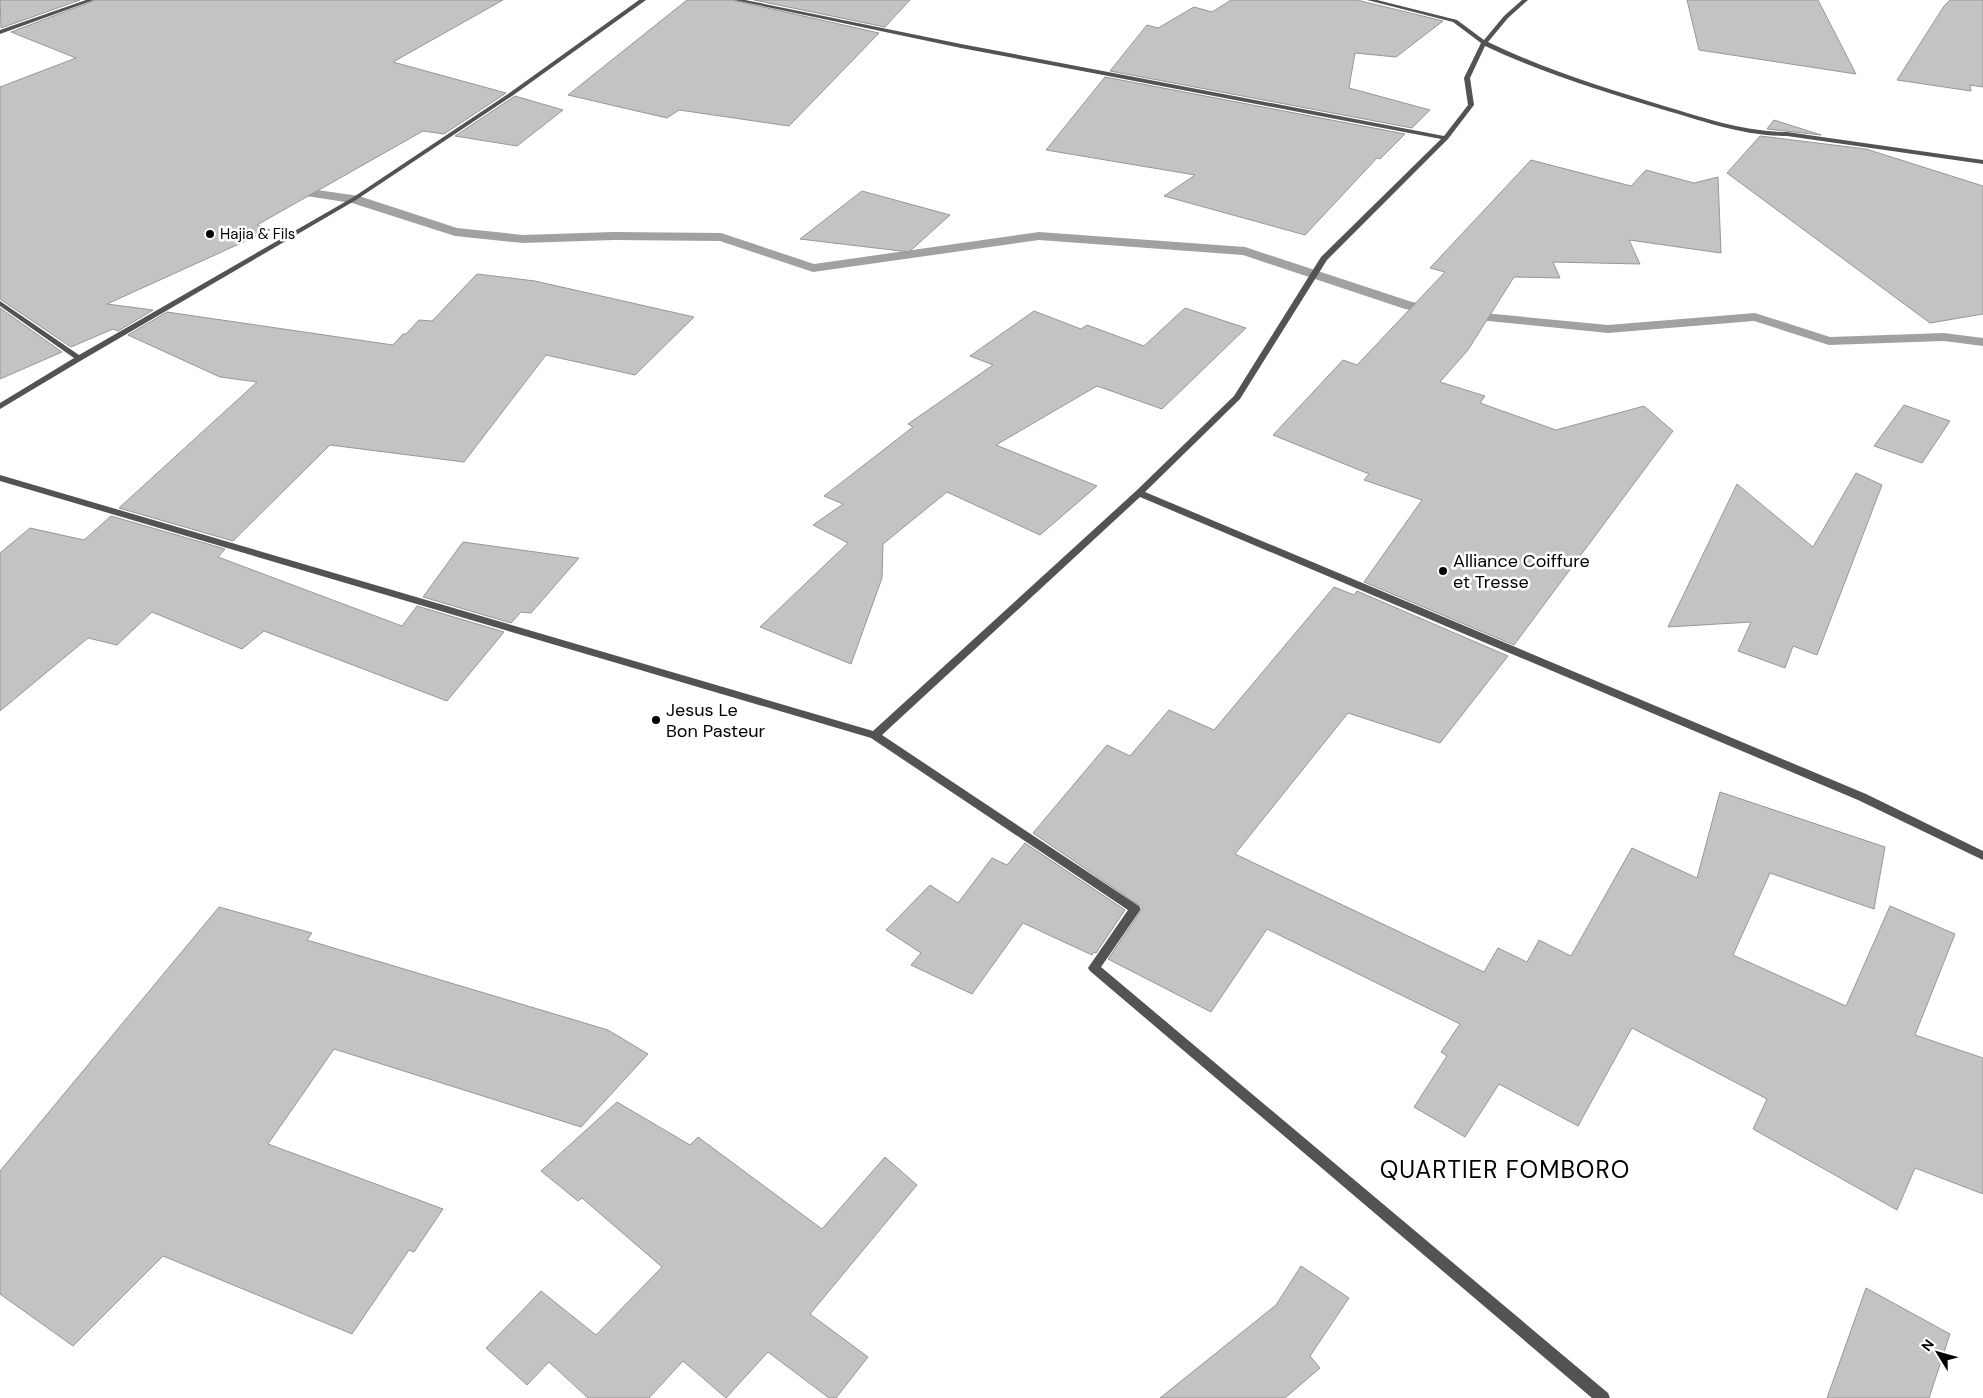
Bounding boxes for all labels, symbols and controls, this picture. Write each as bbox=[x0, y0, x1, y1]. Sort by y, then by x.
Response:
place label: Hajia & Fils bbox=[220, 224, 295, 244]
marker: Hajia & Fils bbox=[204, 228, 216, 240]
place label: Alliance Coiffure et Tresse bbox=[1453, 549, 1590, 594]
marker: Alliance Coiffure et Tresse bbox=[1437, 565, 1449, 577]
place label: Jesus Le Bon Pasteur bbox=[666, 698, 765, 743]
marker: Jesus Le Bon Pasteur bbox=[650, 714, 662, 726]
district label: QUARTIER FOMBORO bbox=[1380, 1154, 1630, 1185]
north arrow bbox=[1913, 1328, 1963, 1378]
text: N bbox=[1917, 1336, 1938, 1355]

